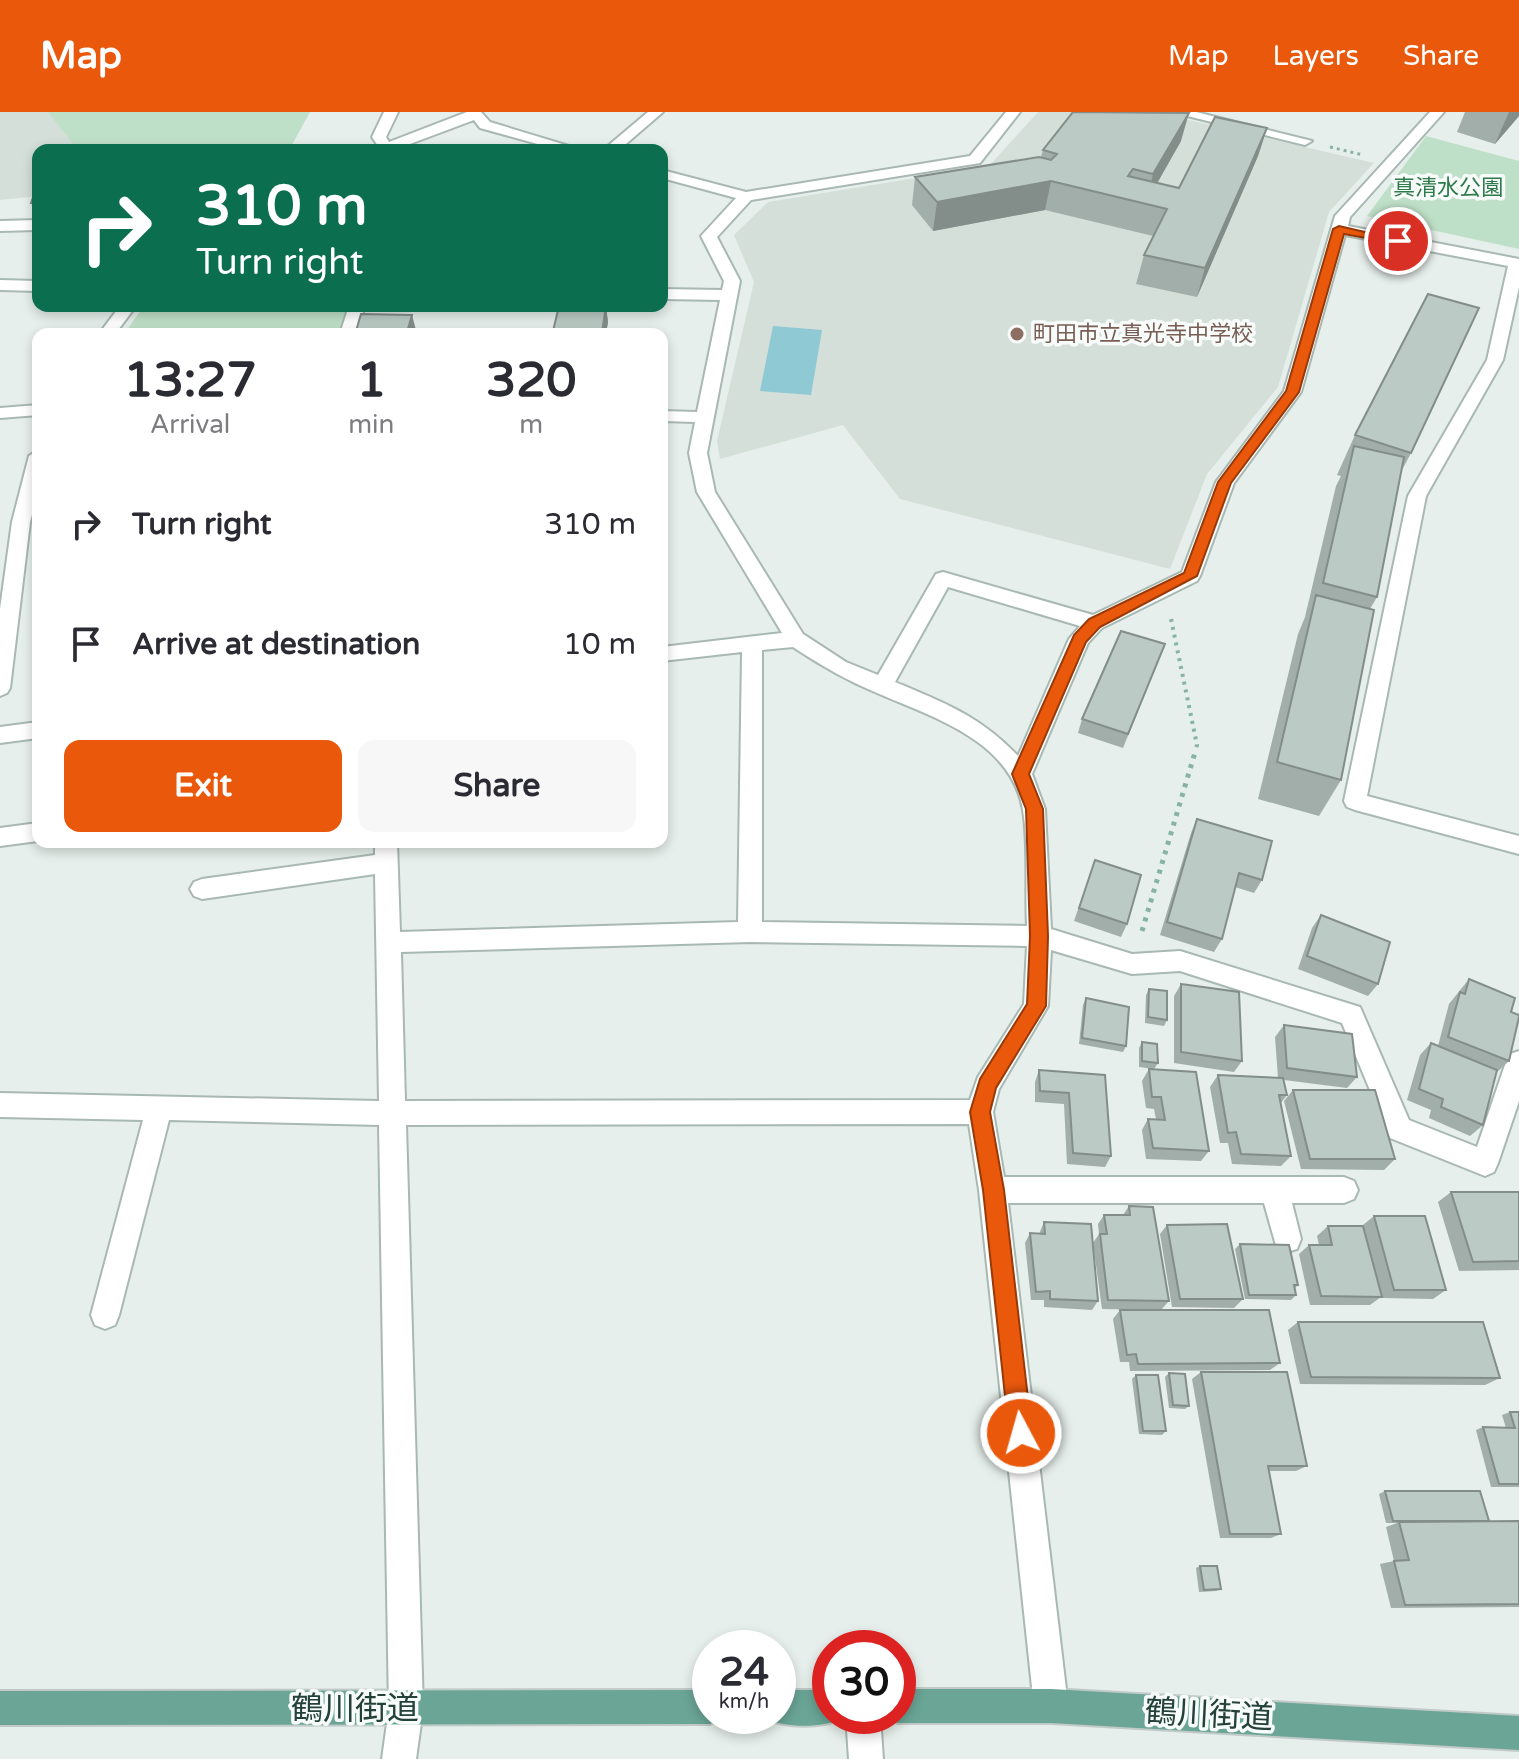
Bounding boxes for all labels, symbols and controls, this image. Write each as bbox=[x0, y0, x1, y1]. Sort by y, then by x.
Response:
text: Map bbox=[40, 33, 122, 79]
text: Map bbox=[1168, 39, 1229, 73]
text: Layers bbox=[1273, 39, 1359, 73]
text: Share bbox=[1403, 39, 1479, 73]
text: 310 m bbox=[196, 173, 367, 240]
park label: 真清水公園 bbox=[1393, 175, 1503, 201]
icon: right bbox=[64, 176, 168, 280]
pin bbox=[1364, 207, 1432, 275]
icon: arrive bbox=[1376, 219, 1420, 263]
text: Turn right bbox=[196, 241, 363, 284]
place label: 町田市立真光寺中学校 bbox=[1033, 321, 1253, 347]
marker: 町田市立真光寺中学校 bbox=[1008, 325, 1026, 343]
text: 13:27 bbox=[124, 352, 257, 410]
text: 1 bbox=[356, 352, 386, 410]
text: 320 bbox=[486, 352, 576, 410]
text: Arrival bbox=[150, 409, 230, 440]
text: min bbox=[348, 409, 394, 440]
text: m bbox=[519, 409, 543, 440]
icon: right bbox=[64, 502, 108, 546]
text: Turn right bbox=[132, 506, 272, 543]
text: 310 m bbox=[544, 506, 636, 543]
icon: arrive bbox=[64, 622, 108, 666]
text: Arrive at destination bbox=[132, 626, 420, 663]
text: 10 m bbox=[563, 626, 636, 663]
button: Exit bbox=[64, 740, 342, 832]
button: Share bbox=[358, 740, 636, 832]
position arrow bbox=[979, 1391, 1063, 1475]
speed limit sign: 30 bbox=[812, 1630, 916, 1734]
text: 24 bbox=[719, 1648, 769, 1696]
street label: 鶴川街道 bbox=[291, 1690, 419, 1728]
text: km/h bbox=[719, 1690, 769, 1714]
street label: 鶴川街道 bbox=[1144, 1693, 1274, 1737]

